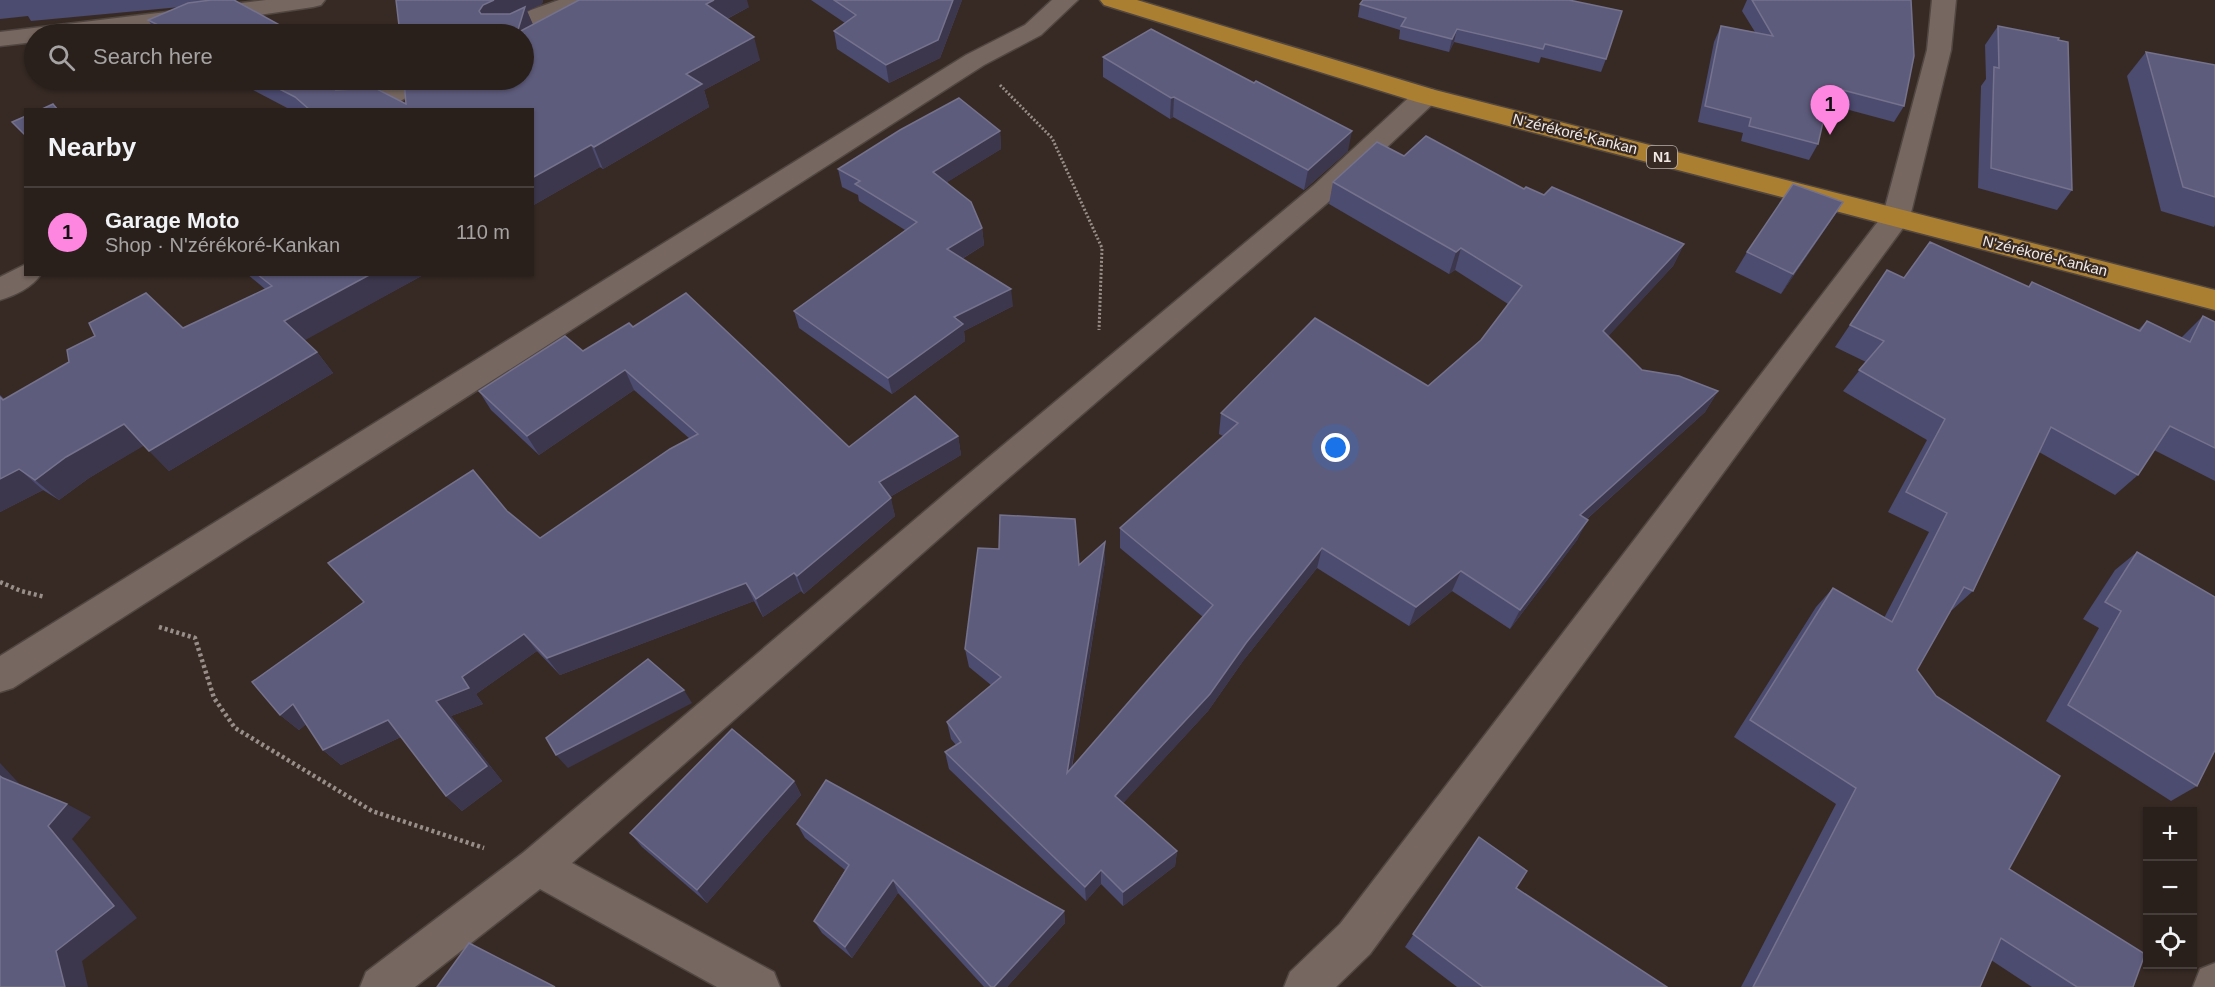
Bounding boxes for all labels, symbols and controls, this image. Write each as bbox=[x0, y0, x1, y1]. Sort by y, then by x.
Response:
search box bbox=[24, 24, 534, 90]
icon: search bbox=[45, 41, 78, 74]
text: Search here bbox=[93, 44, 213, 69]
pin: 1 bbox=[1810, 86, 1850, 135]
street label: N'zérékoré-Kankan bbox=[1511, 110, 1639, 157]
text: Nearby bbox=[48, 132, 136, 162]
road number: N1 bbox=[1647, 146, 1677, 168]
text: Garage Moto bbox=[105, 208, 239, 233]
text: 1 bbox=[62, 221, 73, 243]
text: 110 m bbox=[456, 221, 510, 243]
street label: N'zérékoré-Kankan bbox=[1981, 232, 2109, 279]
text: Shop · N'zérékoré-Kankan bbox=[105, 234, 340, 256]
your location bbox=[1321, 433, 1350, 462]
map controls bbox=[2143, 807, 2197, 969]
button: + bbox=[2143, 807, 2197, 861]
button: − bbox=[2143, 861, 2197, 915]
button: locate bbox=[2143, 915, 2197, 969]

